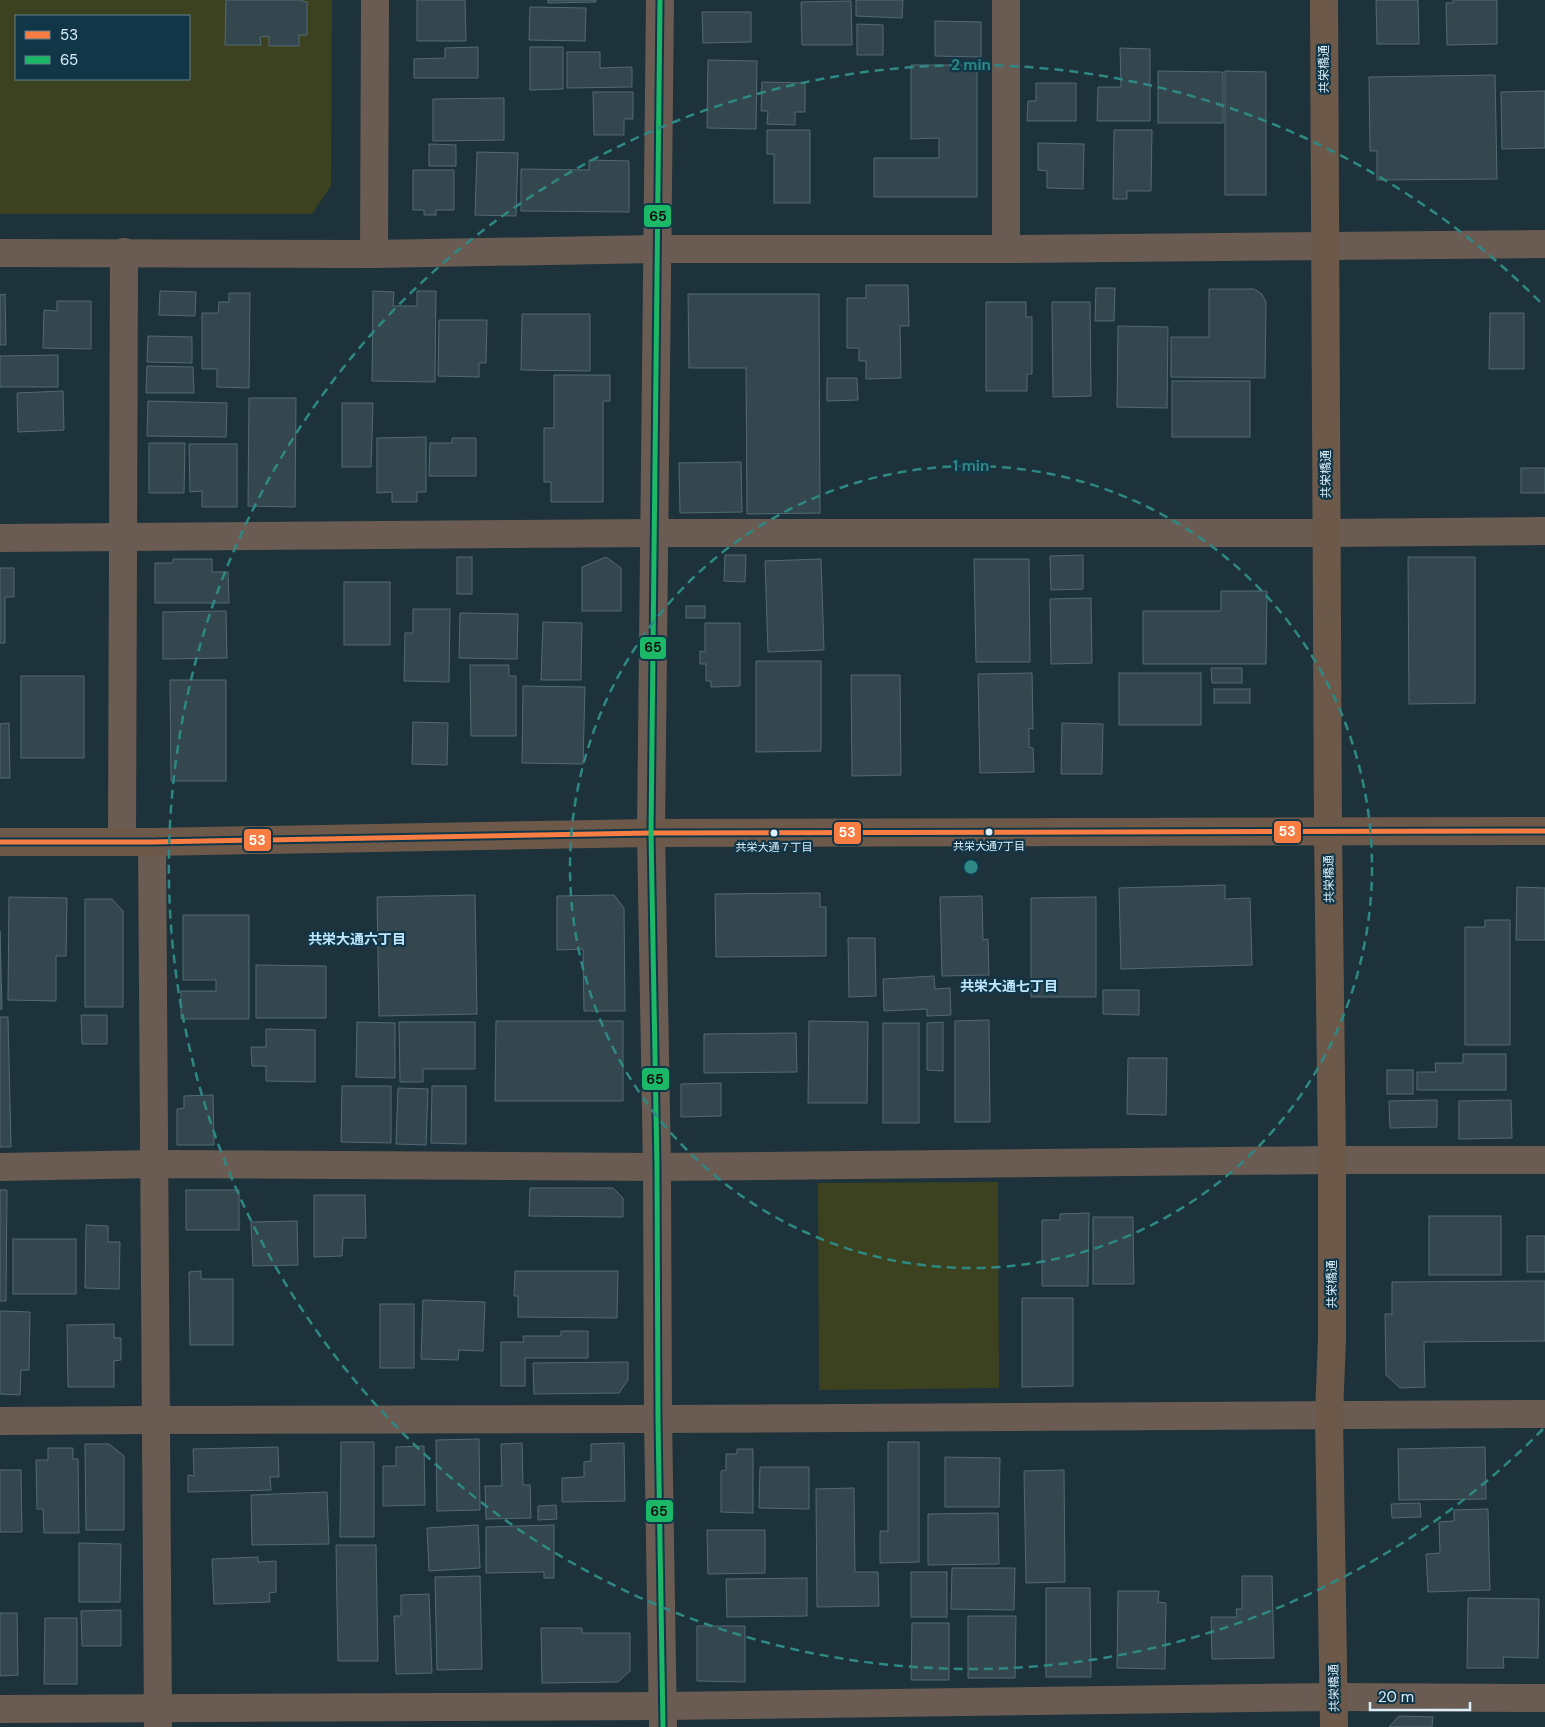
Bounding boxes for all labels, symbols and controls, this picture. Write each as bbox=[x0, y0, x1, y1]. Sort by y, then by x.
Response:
legend bbox=[15, 15, 190, 80]
text: 53 bbox=[60, 25, 78, 45]
street label: 共栄橋通 bbox=[1316, 45, 1332, 93]
text: 65 bbox=[60, 50, 78, 70]
text: 2 min bbox=[951, 55, 991, 75]
line badge: 65 bbox=[643, 204, 672, 228]
text: 65 bbox=[649, 207, 667, 225]
street label: 共栄橋通 bbox=[1318, 450, 1334, 498]
text: 1 min bbox=[953, 456, 989, 476]
line badge: 65 bbox=[639, 636, 667, 660]
text: 65 bbox=[644, 638, 662, 656]
line badge: 53 bbox=[1273, 820, 1302, 844]
line badge: 53 bbox=[833, 821, 862, 845]
text: 53 bbox=[1278, 822, 1296, 840]
text: 53 bbox=[838, 823, 856, 841]
marker: 共栄大通7丁目 bbox=[984, 827, 994, 837]
line badge: 53 bbox=[243, 828, 272, 852]
marker: 共栄大通７丁目 bbox=[769, 828, 779, 838]
text: 53 bbox=[248, 831, 266, 849]
place label: 共栄大通7丁目 bbox=[953, 839, 1025, 853]
place label: 共栄大通７丁目 bbox=[736, 840, 813, 854]
street label: 共栄橋通 bbox=[1321, 855, 1337, 903]
centre of rings bbox=[962, 858, 980, 876]
district label: 共栄大通六丁目 bbox=[308, 930, 406, 948]
district label: 共栄大通七丁目 bbox=[960, 977, 1058, 995]
line badge: 65 bbox=[641, 1067, 670, 1091]
text: 65 bbox=[646, 1070, 664, 1088]
street label: 共栄橋通 bbox=[1324, 1260, 1340, 1308]
line badge: 65 bbox=[645, 1499, 674, 1523]
text: 65 bbox=[650, 1502, 668, 1520]
street label: 共栄橋通 bbox=[1326, 1664, 1342, 1712]
scale bar bbox=[1370, 1680, 1470, 1712]
text: 20 m bbox=[1378, 1687, 1414, 1707]

